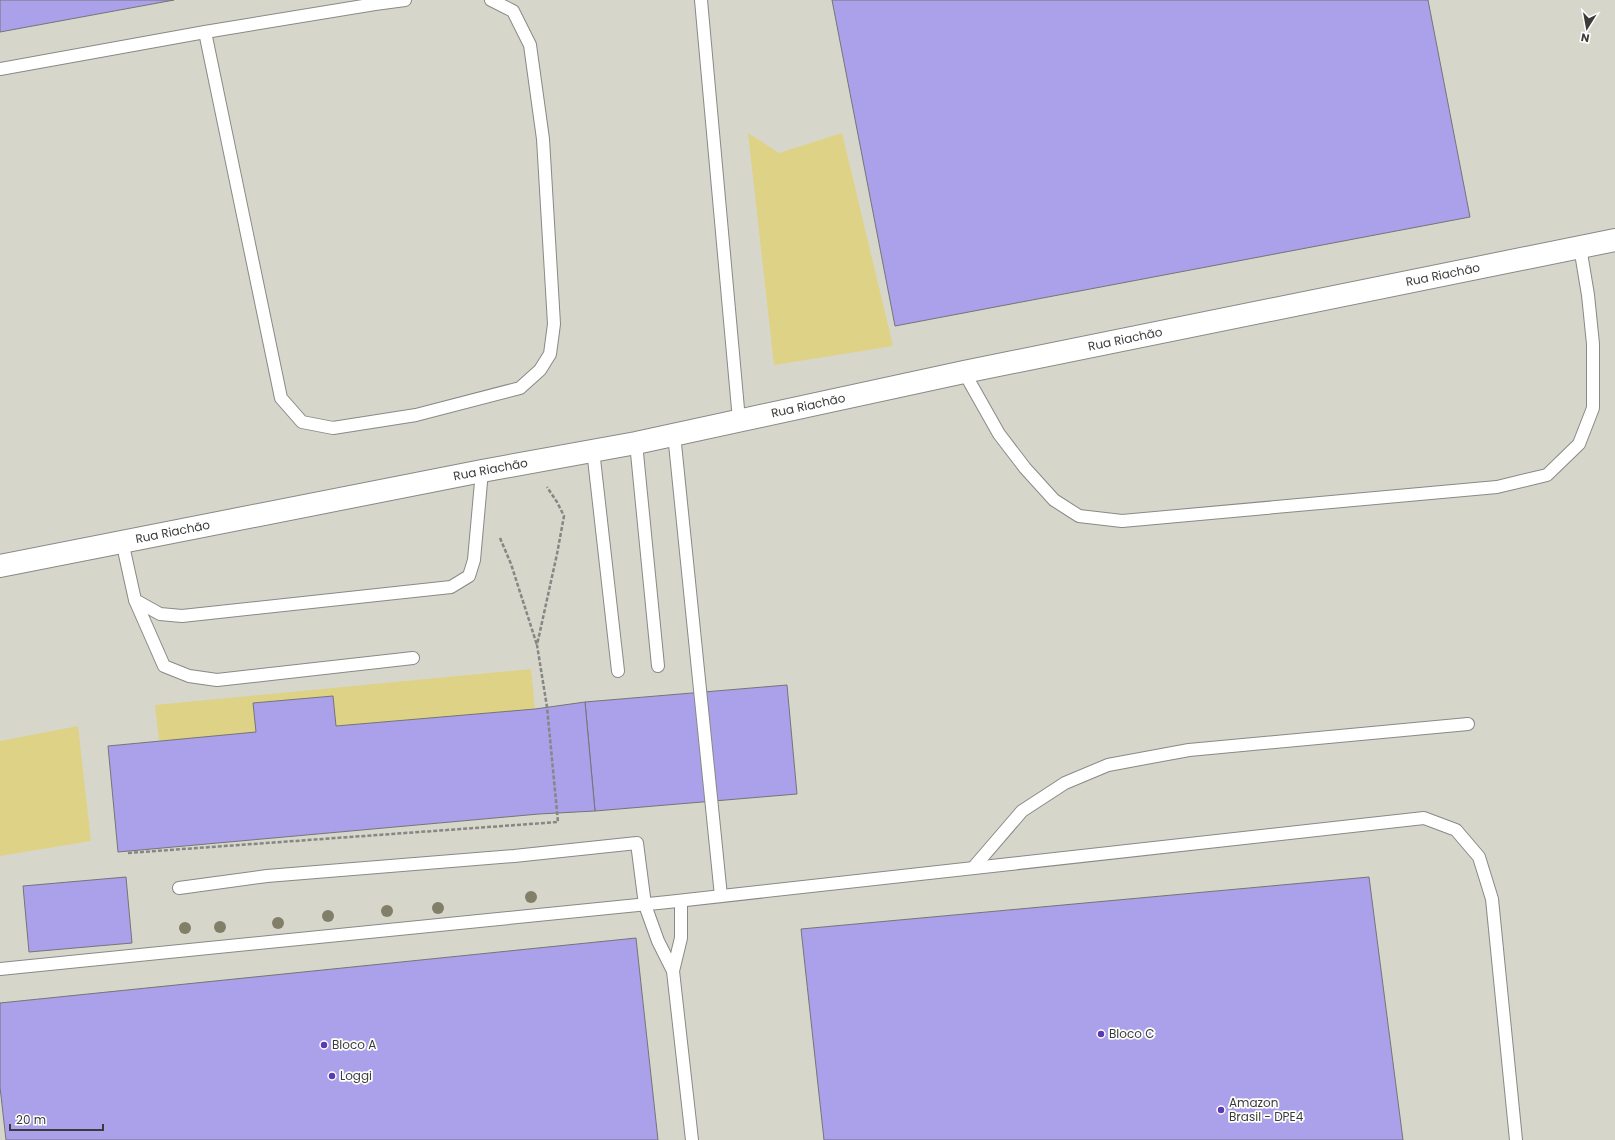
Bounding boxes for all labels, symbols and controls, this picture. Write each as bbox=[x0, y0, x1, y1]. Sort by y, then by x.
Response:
north arrow bbox=[1567, 8, 1607, 48]
text: N bbox=[1580, 29, 1591, 46]
street label: Rua Riachão bbox=[1404, 259, 1482, 290]
street label: Rua Riachão bbox=[1087, 323, 1164, 355]
street label: Rua Riachão bbox=[769, 389, 847, 422]
street label: Rua Riachão bbox=[452, 454, 529, 484]
street label: Rua Riachão bbox=[134, 516, 212, 547]
place label: Bloco C bbox=[1109, 1025, 1154, 1042]
marker: Bloco C bbox=[1096, 1029, 1106, 1039]
place label: Bloco A bbox=[332, 1036, 376, 1053]
marker: Bloco A bbox=[319, 1040, 329, 1050]
place label: Loggi bbox=[340, 1067, 372, 1084]
marker: Loggi bbox=[327, 1071, 337, 1081]
place label: Amazon Brasil - DPE4 bbox=[1229, 1094, 1304, 1125]
marker: Amazon Brasil - DPE4 bbox=[1216, 1105, 1226, 1115]
scale bar bbox=[10, 1106, 103, 1132]
text: 20 m bbox=[16, 1111, 46, 1128]

